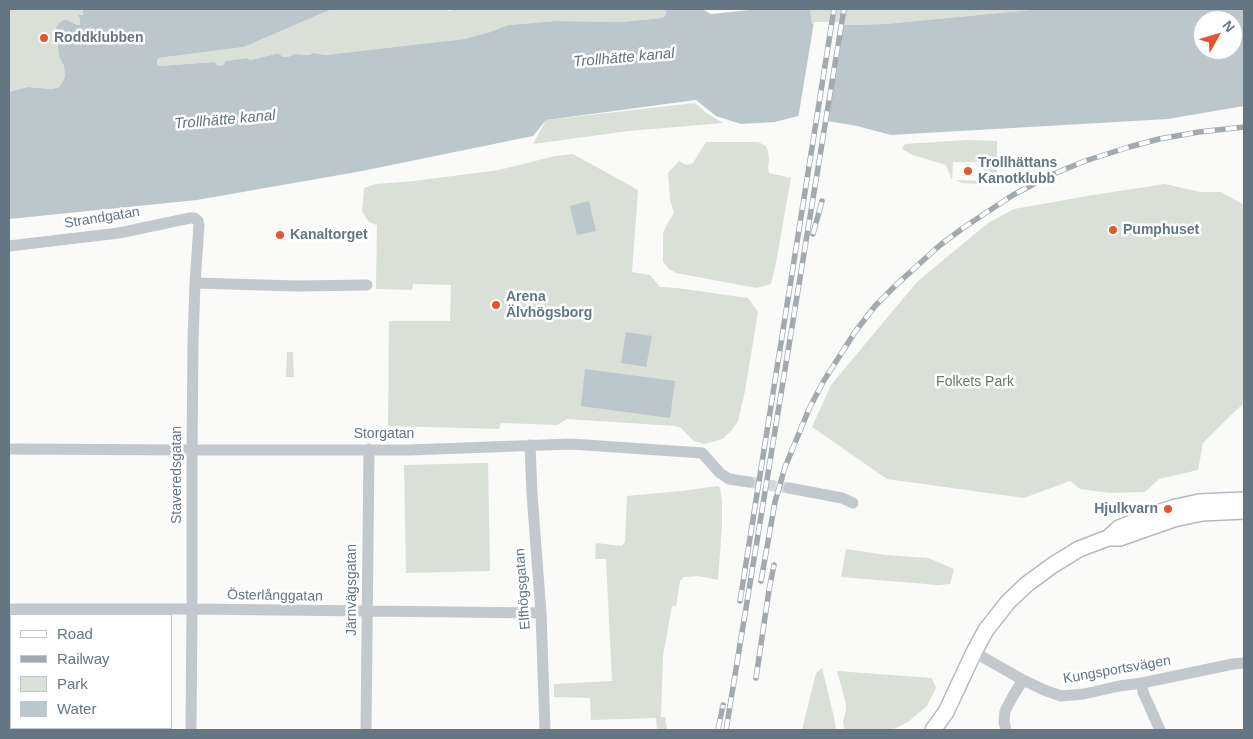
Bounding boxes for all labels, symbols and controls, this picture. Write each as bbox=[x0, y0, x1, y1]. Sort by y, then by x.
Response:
north arrow bbox=[1193, 10, 1243, 60]
text: N bbox=[1219, 17, 1238, 35]
place label: Roddklubben bbox=[54, 30, 143, 46]
marker: Roddklubben bbox=[38, 32, 50, 44]
water label: Trollhätte kanal bbox=[573, 45, 675, 71]
water label: Trollhätte kanal bbox=[174, 107, 276, 133]
place label: Trollhättans Kanotklubb bbox=[978, 155, 1057, 188]
marker: Trollhättans Kanotklubb bbox=[962, 165, 974, 177]
street label: Strandgatan bbox=[63, 204, 141, 232]
place label: Pumphuset bbox=[1123, 222, 1199, 238]
marker: Pumphuset bbox=[1107, 224, 1119, 236]
place label: Kanaltorget bbox=[290, 227, 368, 243]
marker: Kanaltorget bbox=[274, 229, 286, 241]
place label: Arena Älvhögsborg bbox=[506, 289, 592, 322]
marker: Arena Älvhögsborg bbox=[490, 299, 502, 311]
park label: Folkets Park bbox=[936, 374, 1014, 390]
street label: Staveredsgatan bbox=[169, 426, 185, 524]
street label: Storgatan bbox=[354, 426, 414, 442]
place label: Hjulkvarn bbox=[1094, 501, 1158, 517]
marker: Hjulkvarn bbox=[1162, 503, 1174, 515]
street label: Järnvägsgatan bbox=[344, 544, 360, 636]
street label: Elfhögsgatan bbox=[512, 548, 534, 630]
street label: Österlånggatan bbox=[227, 587, 323, 605]
legend bbox=[10, 614, 172, 729]
text: Road bbox=[57, 625, 93, 642]
text: Railway bbox=[57, 650, 110, 667]
street label: Kungsportsvägen bbox=[1062, 652, 1172, 688]
text: Park bbox=[57, 675, 88, 692]
text: Water bbox=[57, 700, 96, 717]

